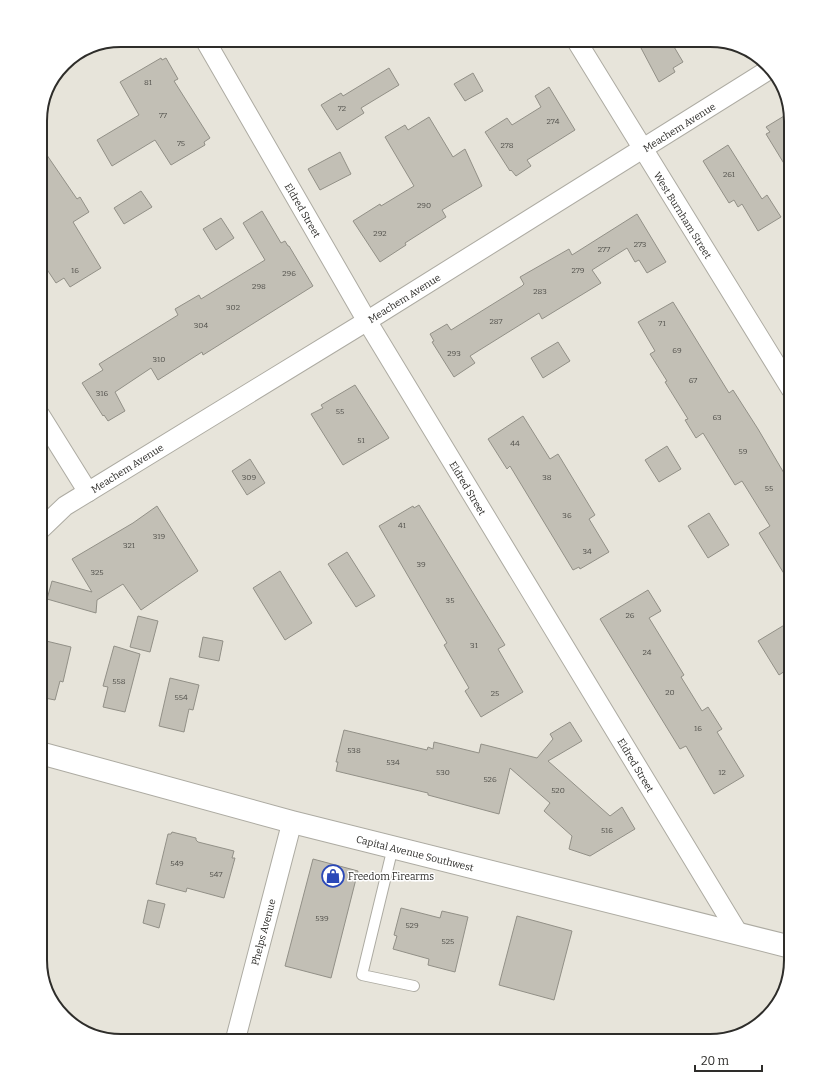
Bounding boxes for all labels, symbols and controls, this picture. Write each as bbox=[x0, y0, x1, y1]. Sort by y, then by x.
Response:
house number: 81 bbox=[144, 78, 153, 87]
street label: Meachem Avenue bbox=[641, 101, 718, 155]
house number: 72 bbox=[338, 104, 346, 113]
house number: 77 bbox=[159, 111, 167, 120]
house number: 274 bbox=[547, 117, 560, 126]
house number: 75 bbox=[177, 139, 185, 148]
house number: 278 bbox=[501, 141, 514, 150]
street label: West Burnham Street bbox=[651, 170, 714, 261]
house number: 261 bbox=[723, 170, 736, 179]
street label: Eldred Street bbox=[282, 181, 323, 240]
house number: 290 bbox=[417, 201, 431, 210]
house number: 292 bbox=[373, 229, 387, 238]
house number: 273 bbox=[634, 240, 647, 249]
house number: 277 bbox=[598, 245, 610, 254]
house number: 16 bbox=[71, 266, 79, 275]
house number: 279 bbox=[572, 266, 585, 275]
house number: 296 bbox=[282, 269, 296, 278]
street label: Meachem Avenue bbox=[366, 272, 443, 326]
house number: 298 bbox=[252, 282, 266, 291]
house number: 283 bbox=[533, 287, 547, 296]
house number: 302 bbox=[226, 303, 240, 312]
house number: 287 bbox=[489, 317, 503, 326]
house number: 71 bbox=[658, 319, 666, 328]
house number: 304 bbox=[194, 321, 209, 330]
house number: 69 bbox=[672, 346, 682, 355]
house number: 293 bbox=[447, 349, 461, 358]
house number: 310 bbox=[153, 355, 165, 364]
house number: 67 bbox=[689, 376, 697, 385]
house number: 316 bbox=[96, 389, 109, 398]
house number: 55 bbox=[336, 407, 344, 416]
house number: 63 bbox=[712, 413, 722, 422]
house number: 51 bbox=[357, 436, 365, 445]
house number: 44 bbox=[510, 439, 520, 448]
street label: Meachem Avenue bbox=[89, 442, 166, 496]
house number: 59 bbox=[739, 447, 748, 456]
street label: Eldred Street bbox=[446, 459, 488, 518]
house number: 309 bbox=[242, 473, 256, 482]
house number: 38 bbox=[542, 473, 552, 482]
house number: 55 bbox=[765, 484, 773, 493]
house number: 36 bbox=[562, 511, 572, 520]
house number: 41 bbox=[398, 521, 407, 530]
house number: 319 bbox=[153, 532, 166, 541]
house number: 321 bbox=[123, 541, 136, 550]
house number: 34 bbox=[582, 547, 592, 556]
house number: 39 bbox=[416, 560, 426, 569]
house number: 325 bbox=[90, 568, 104, 577]
house number: 35 bbox=[446, 596, 454, 605]
house number: 26 bbox=[625, 611, 635, 620]
house number: 31 bbox=[470, 641, 479, 650]
house number: 24 bbox=[642, 648, 652, 657]
house number: 558 bbox=[112, 677, 126, 686]
house number: 20 bbox=[665, 688, 675, 697]
house number: 25 bbox=[491, 689, 499, 698]
house number: 554 bbox=[174, 693, 188, 702]
house number: 16 bbox=[694, 724, 702, 733]
street label: Eldred Street bbox=[614, 736, 656, 795]
house number: 538 bbox=[347, 746, 361, 755]
house number: 534 bbox=[386, 758, 400, 767]
house number: 530 bbox=[436, 768, 450, 777]
house number: 12 bbox=[718, 768, 726, 777]
house number: 526 bbox=[483, 775, 497, 784]
house number: 520 bbox=[551, 786, 565, 795]
house number: 516 bbox=[601, 826, 613, 835]
street label: Capital Avenue Southwest bbox=[355, 834, 475, 874]
house number: 549 bbox=[170, 859, 184, 868]
shop icon: Freedom Firearms bbox=[320, 863, 346, 889]
house number: 547 bbox=[210, 870, 222, 879]
place label: Freedom Firearms bbox=[348, 871, 434, 883]
street label: Phelps Avenue bbox=[249, 898, 279, 967]
house number: 539 bbox=[315, 914, 329, 923]
house number: 529 bbox=[405, 921, 419, 930]
house number: 525 bbox=[442, 937, 454, 946]
scale bar bbox=[695, 1047, 762, 1073]
text: 20 m bbox=[701, 1054, 730, 1068]

